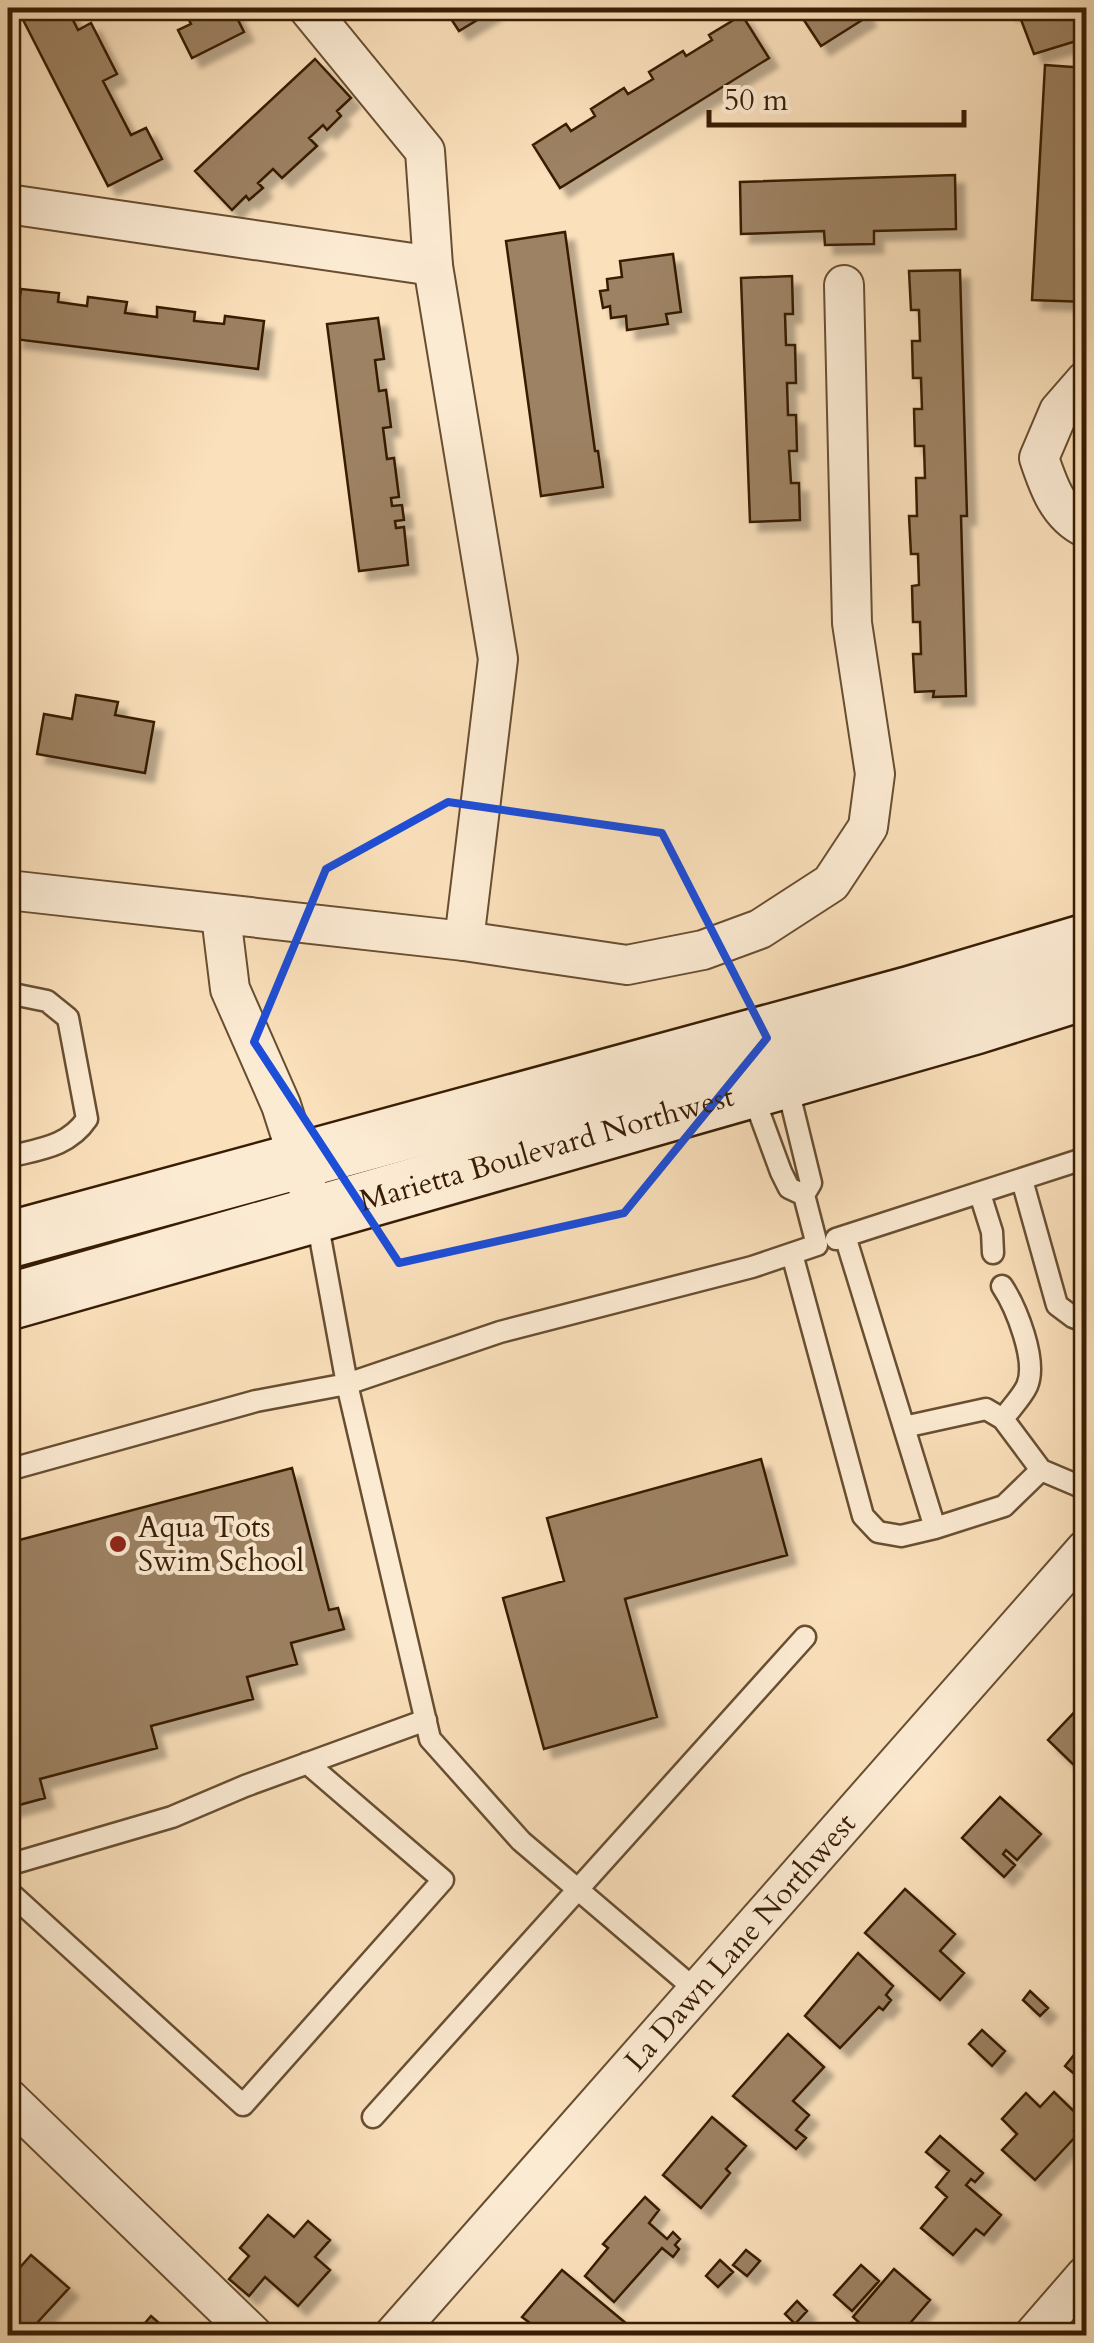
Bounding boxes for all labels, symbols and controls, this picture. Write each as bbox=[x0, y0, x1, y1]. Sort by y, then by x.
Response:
scale bar bbox=[709, 65, 964, 127]
text: 50 m bbox=[724, 80, 789, 121]
street label: Marietta Boulevard Northwest bbox=[355, 1076, 739, 1222]
place label: Aqua Tots Swim School bbox=[138, 1507, 305, 1582]
marker: Aqua Tots Swim School bbox=[107, 1533, 129, 1555]
street label: La Dawn Lane Northwest bbox=[615, 1804, 866, 2080]

